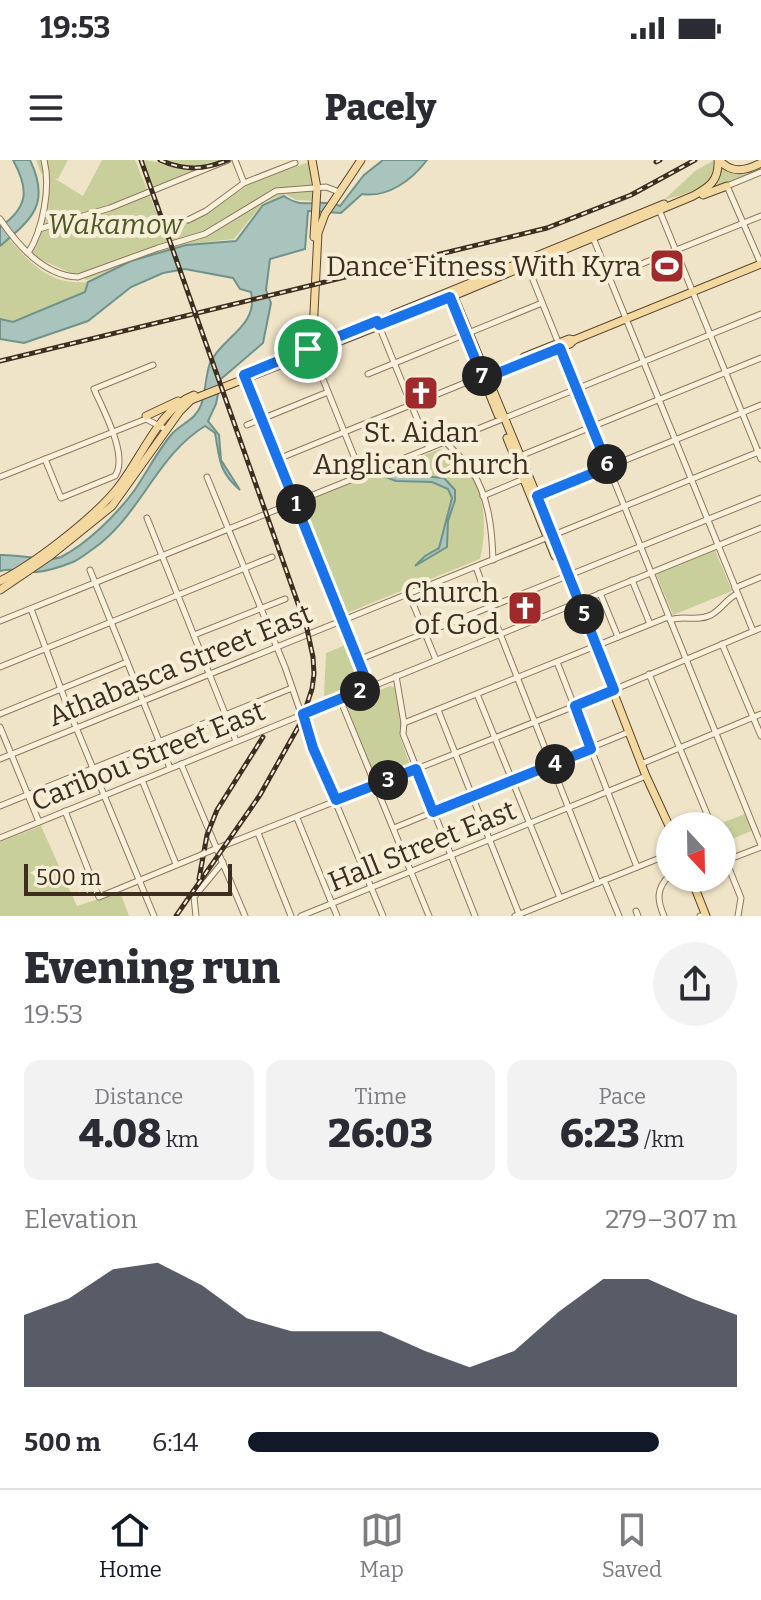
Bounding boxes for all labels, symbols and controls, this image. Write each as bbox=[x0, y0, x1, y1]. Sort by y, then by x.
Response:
text: 19:53 bbox=[40, 10, 111, 46]
icon: menu bbox=[24, 86, 68, 130]
text: Pacely bbox=[325, 86, 436, 130]
icon: search bbox=[693, 86, 737, 130]
park label: Wakamow bbox=[47, 208, 184, 241]
sports icon: Dance Fitness With Kyra bbox=[648, 247, 686, 285]
place label: Dance Fitness With Kyra bbox=[326, 250, 641, 283]
pin bbox=[274, 315, 342, 383]
icon: arrive bbox=[286, 327, 330, 371]
pin: 7 bbox=[462, 356, 502, 396]
text: 7 bbox=[476, 362, 488, 389]
church icon: St. Aidan Anglican Church bbox=[402, 374, 440, 412]
place label: St. Aidan Anglican Church bbox=[313, 416, 529, 481]
pin: 6 bbox=[587, 444, 627, 484]
text: 6 bbox=[600, 450, 614, 477]
pin: 1 bbox=[276, 484, 316, 524]
text: 1 bbox=[291, 490, 301, 517]
place label: Church of God bbox=[404, 576, 499, 641]
church icon: Church of God bbox=[506, 589, 544, 627]
pin: 5 bbox=[564, 594, 604, 634]
street label: Athabasca Street East bbox=[43, 597, 317, 733]
text: 5 bbox=[578, 600, 590, 627]
pin: 2 bbox=[340, 671, 380, 711]
text: 2 bbox=[354, 677, 366, 704]
street label: Caribou Street East bbox=[26, 694, 270, 818]
pin: 4 bbox=[535, 744, 575, 784]
text: 4 bbox=[548, 750, 562, 777]
pin: 3 bbox=[368, 760, 408, 800]
text: 3 bbox=[382, 766, 394, 793]
street label: Hall Street East bbox=[323, 793, 521, 899]
north arrow bbox=[656, 812, 736, 892]
map controls bbox=[656, 812, 736, 892]
scale bar bbox=[24, 860, 232, 896]
text: 500 m bbox=[36, 864, 101, 891]
text: Evening run bbox=[24, 942, 280, 995]
button: share bbox=[653, 942, 737, 1026]
text: 19:53 bbox=[24, 999, 83, 1030]
text: Distance bbox=[94, 1083, 183, 1110]
text: Time bbox=[355, 1083, 406, 1110]
text: Pace bbox=[598, 1083, 646, 1110]
text: 4.08 bbox=[79, 1110, 161, 1158]
text: 26:03 bbox=[328, 1110, 433, 1158]
text: 6:23 bbox=[560, 1110, 640, 1158]
text: km bbox=[161, 1126, 199, 1153]
text: /km bbox=[640, 1126, 684, 1153]
text: Elevation bbox=[24, 1204, 137, 1235]
text: 279–307 m bbox=[605, 1204, 737, 1235]
text: 500 m bbox=[24, 1427, 101, 1458]
text: 6:14 bbox=[152, 1427, 199, 1458]
tab: Home bbox=[99, 1508, 162, 1583]
tab: Map bbox=[360, 1508, 404, 1583]
tab: Saved bbox=[602, 1508, 662, 1583]

